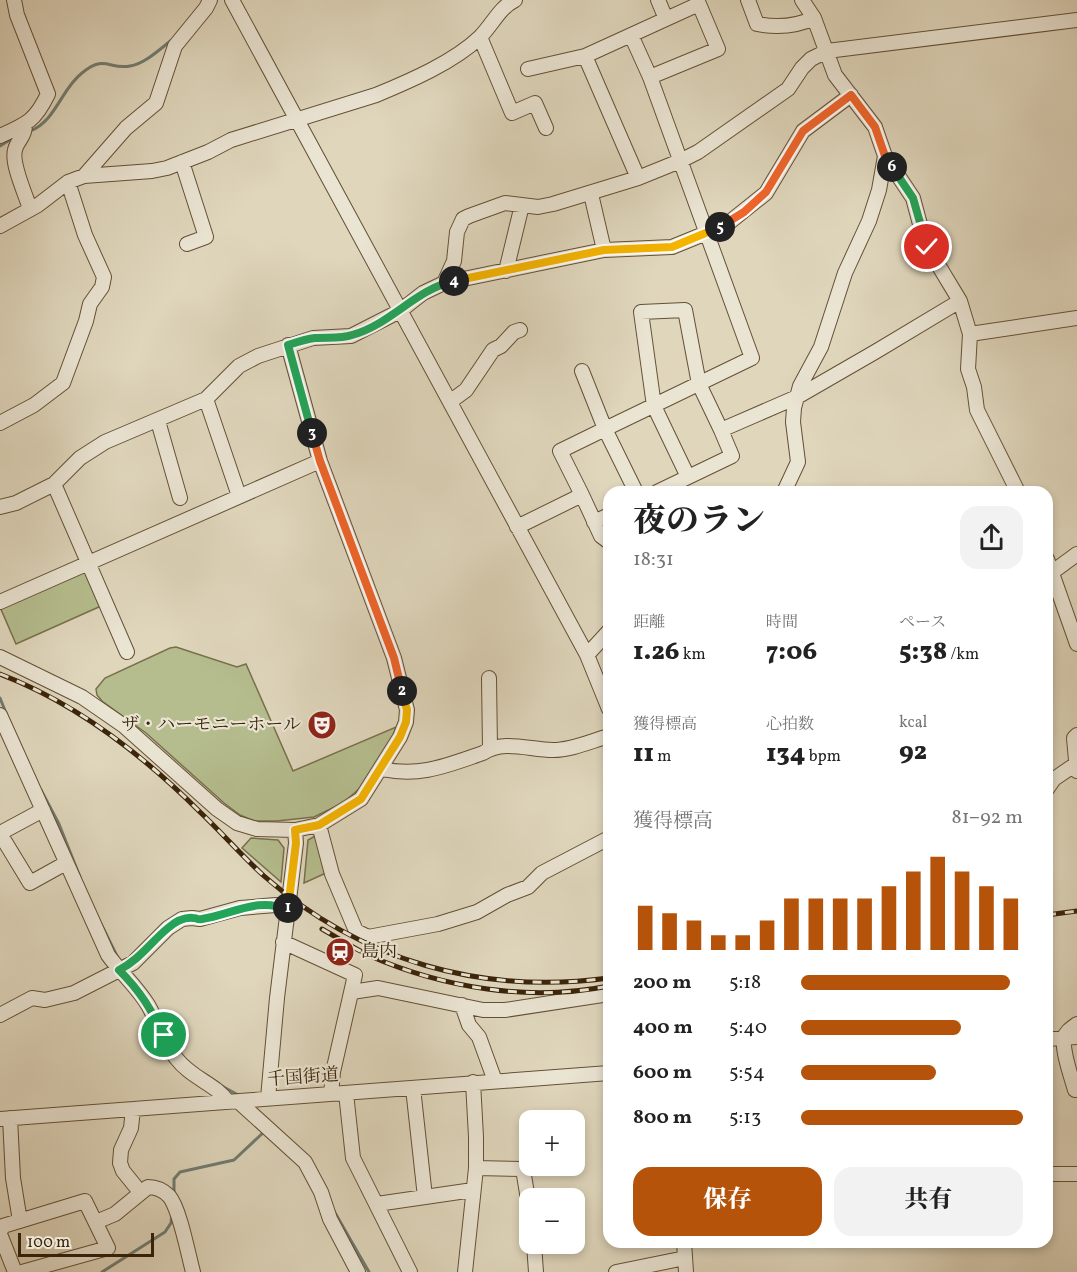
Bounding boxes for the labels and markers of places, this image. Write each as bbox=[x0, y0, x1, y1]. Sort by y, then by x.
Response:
pin: 6 bbox=[877, 152, 907, 182]
pin: 5 bbox=[705, 212, 735, 242]
pin bbox=[901, 221, 952, 272]
pin: 4 bbox=[439, 266, 469, 296]
pin: 3 bbox=[297, 418, 327, 448]
pin: 2 bbox=[387, 676, 417, 706]
theatre icon: ザ・ハーモニーホール bbox=[306, 709, 338, 741]
place label: ザ・ハーモニーホール bbox=[121, 713, 301, 738]
pin: 1 bbox=[273, 893, 303, 923]
station icon: 島内 bbox=[324, 936, 356, 968]
place label: 島内 bbox=[361, 940, 397, 965]
pin bbox=[138, 1009, 189, 1060]

